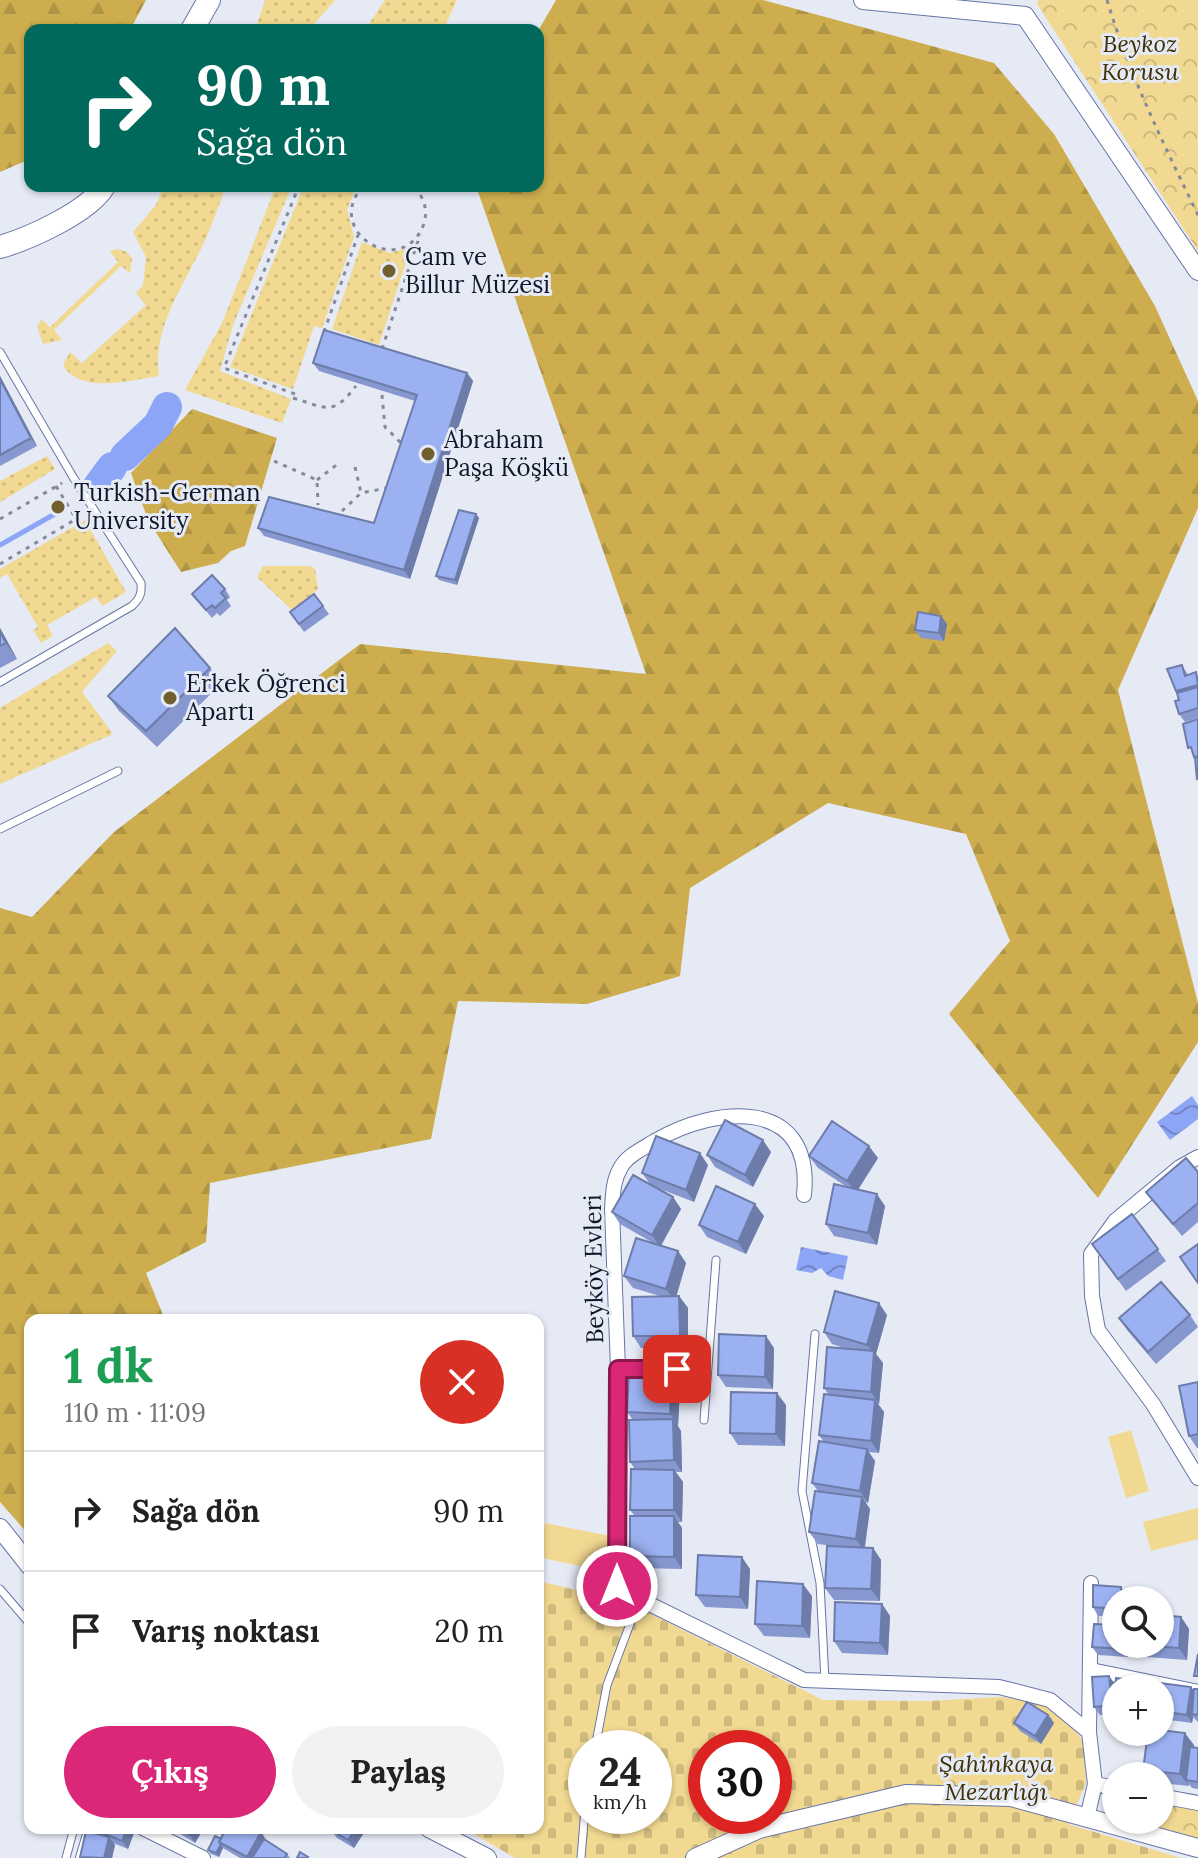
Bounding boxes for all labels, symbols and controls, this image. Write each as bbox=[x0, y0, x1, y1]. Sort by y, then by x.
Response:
park label: Beykoz Korusu bbox=[1101, 28, 1180, 87]
text: 90 m bbox=[196, 49, 330, 120]
icon: right bbox=[64, 56, 168, 160]
text: Sağa dön bbox=[196, 119, 347, 165]
place label: Cam ve Billur Müzesi bbox=[405, 241, 550, 300]
marker: Cam ve Billur Müzesi bbox=[380, 262, 398, 280]
place label: Abraham Paşa Köşkü bbox=[443, 424, 569, 483]
marker: Abraham Paşa Köşkü bbox=[419, 445, 437, 463]
place label: Turkish-German University bbox=[74, 477, 261, 536]
marker: Turkish-German University bbox=[49, 498, 67, 516]
place label: Erkek Öğrenci Apartı bbox=[185, 668, 346, 727]
marker: Erkek Öğrenci Apartı bbox=[161, 689, 179, 707]
street label: Beyköy Evleri bbox=[577, 1194, 610, 1344]
text: 1 dk bbox=[64, 1335, 153, 1396]
pin bbox=[643, 1335, 711, 1403]
button: close bbox=[420, 1340, 504, 1424]
icon: arrive bbox=[655, 1347, 699, 1391]
text: 110 m · 11:09 bbox=[64, 1396, 206, 1429]
icon: right bbox=[64, 1489, 108, 1533]
text: Sağa dön bbox=[132, 1492, 260, 1530]
text: 90 m bbox=[433, 1492, 504, 1530]
position arrow bbox=[575, 1544, 659, 1628]
map controls bbox=[1102, 1586, 1174, 1834]
button: search bbox=[1102, 1586, 1174, 1658]
icon: arrive bbox=[64, 1609, 108, 1653]
text: Varış noktası bbox=[132, 1612, 319, 1650]
text: 20 m bbox=[435, 1612, 504, 1650]
button: + bbox=[1102, 1674, 1174, 1746]
button: Çıkış bbox=[64, 1726, 276, 1818]
button: Paylaş bbox=[292, 1726, 504, 1818]
speed limit sign: 30 bbox=[688, 1730, 792, 1834]
text: 24 bbox=[598, 1746, 642, 1797]
park label: Şahinkaya Mezarlığı bbox=[939, 1748, 1054, 1807]
button: − bbox=[1102, 1762, 1174, 1834]
text: km/h bbox=[593, 1789, 647, 1814]

